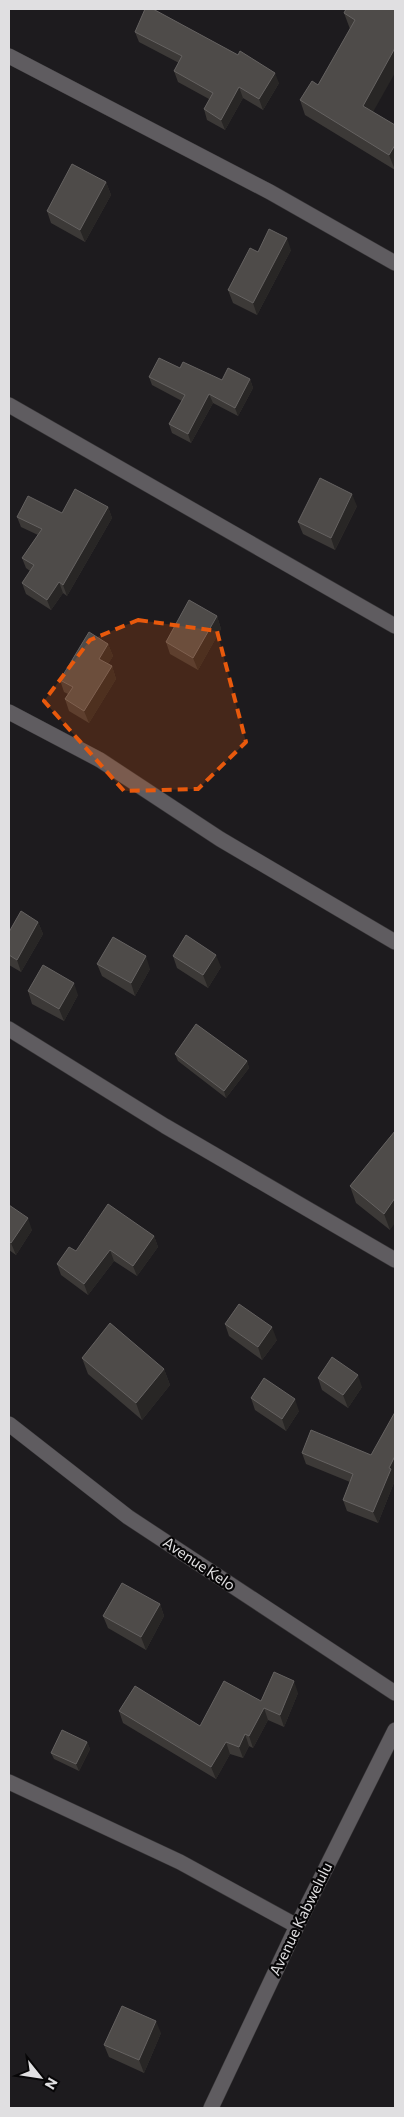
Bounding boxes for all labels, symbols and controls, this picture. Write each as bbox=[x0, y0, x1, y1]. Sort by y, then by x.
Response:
street label: Avenue Kelo bbox=[160, 1532, 239, 1594]
street label: Avenue Kabwelulu bbox=[265, 1859, 335, 1978]
north arrow bbox=[15, 2052, 65, 2102]
text: N bbox=[42, 2075, 62, 2093]

